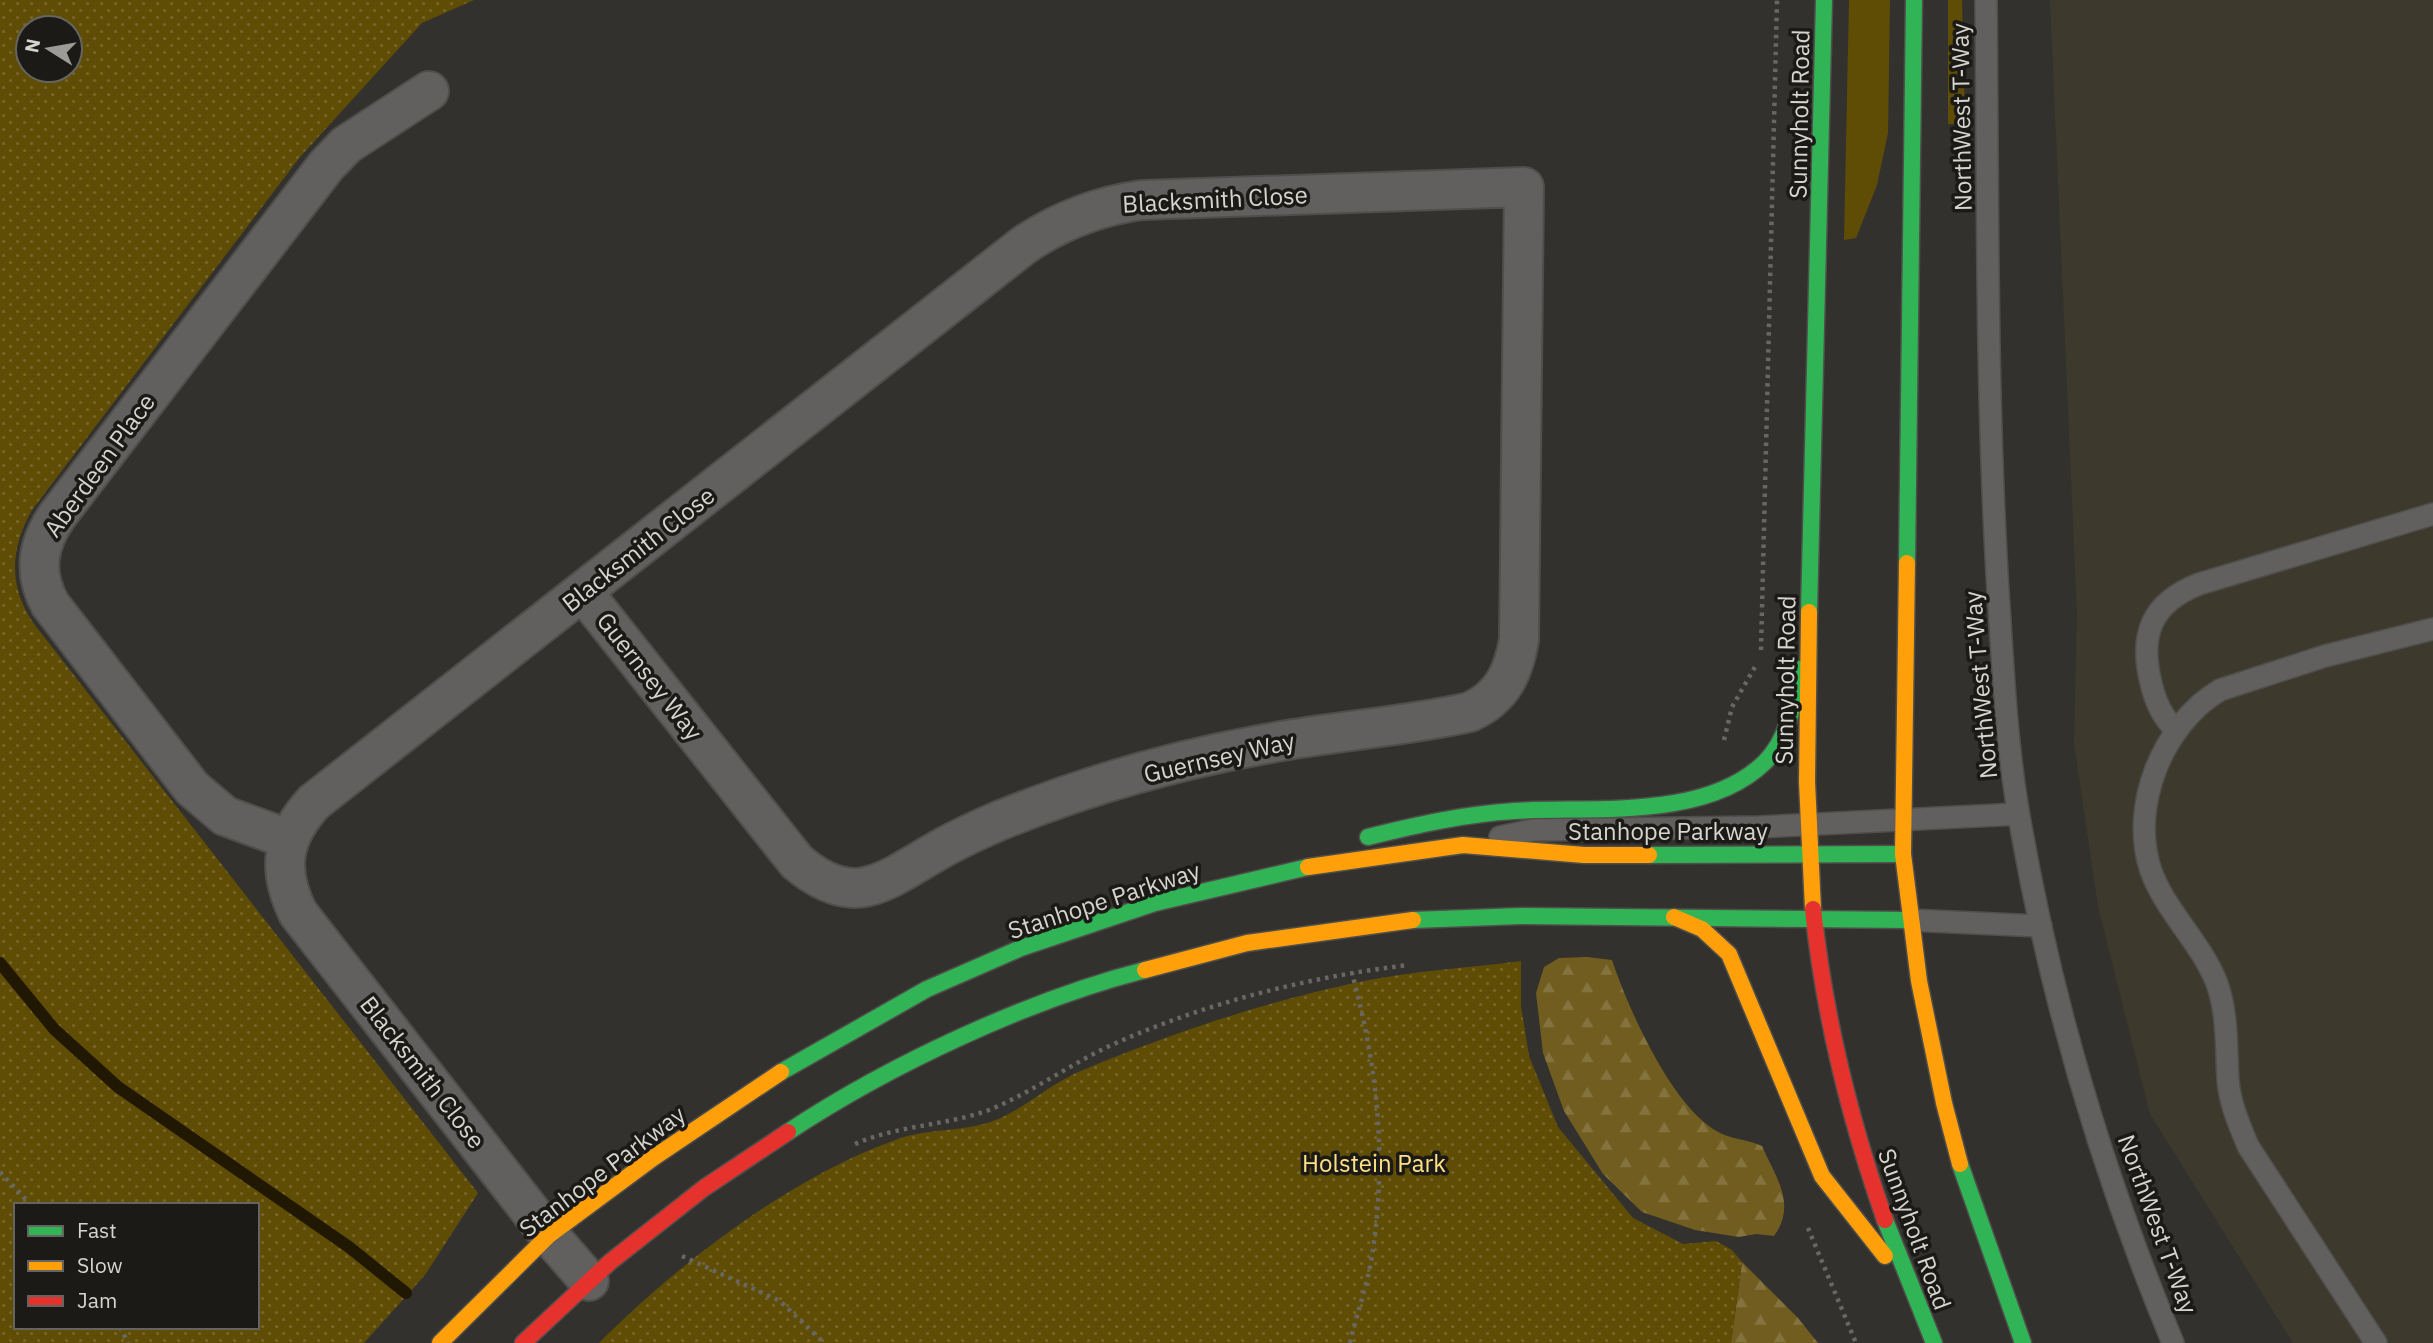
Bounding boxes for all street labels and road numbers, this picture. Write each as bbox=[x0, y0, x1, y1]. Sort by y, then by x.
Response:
street label: NorthWest T-Way bbox=[1943, 23, 1979, 211]
street label: Sunnyholt Road bbox=[1782, 29, 1816, 199]
street label: Blacksmith Close bbox=[1121, 178, 1309, 220]
street label: Aberdeen Place bbox=[36, 387, 162, 543]
street label: Blacksmith Close bbox=[555, 479, 721, 619]
street label: NorthWest T-Way bbox=[1956, 590, 2004, 780]
street label: Sunnyholt Road bbox=[1768, 595, 1802, 765]
street label: Guernsey Way bbox=[590, 605, 710, 747]
street label: Guernsey Way bbox=[1140, 724, 1298, 790]
street label: Stanhope Parkway bbox=[1568, 815, 1768, 847]
street label: Stanhope Parkway bbox=[1004, 854, 1204, 946]
street label: Blacksmith Close bbox=[353, 989, 493, 1155]
street label: Stanhope Parkway bbox=[512, 1098, 692, 1244]
street label: NorthWest T-Way bbox=[2111, 1130, 2205, 1318]
street label: Sunnyholt Road bbox=[1871, 1144, 1959, 1314]

